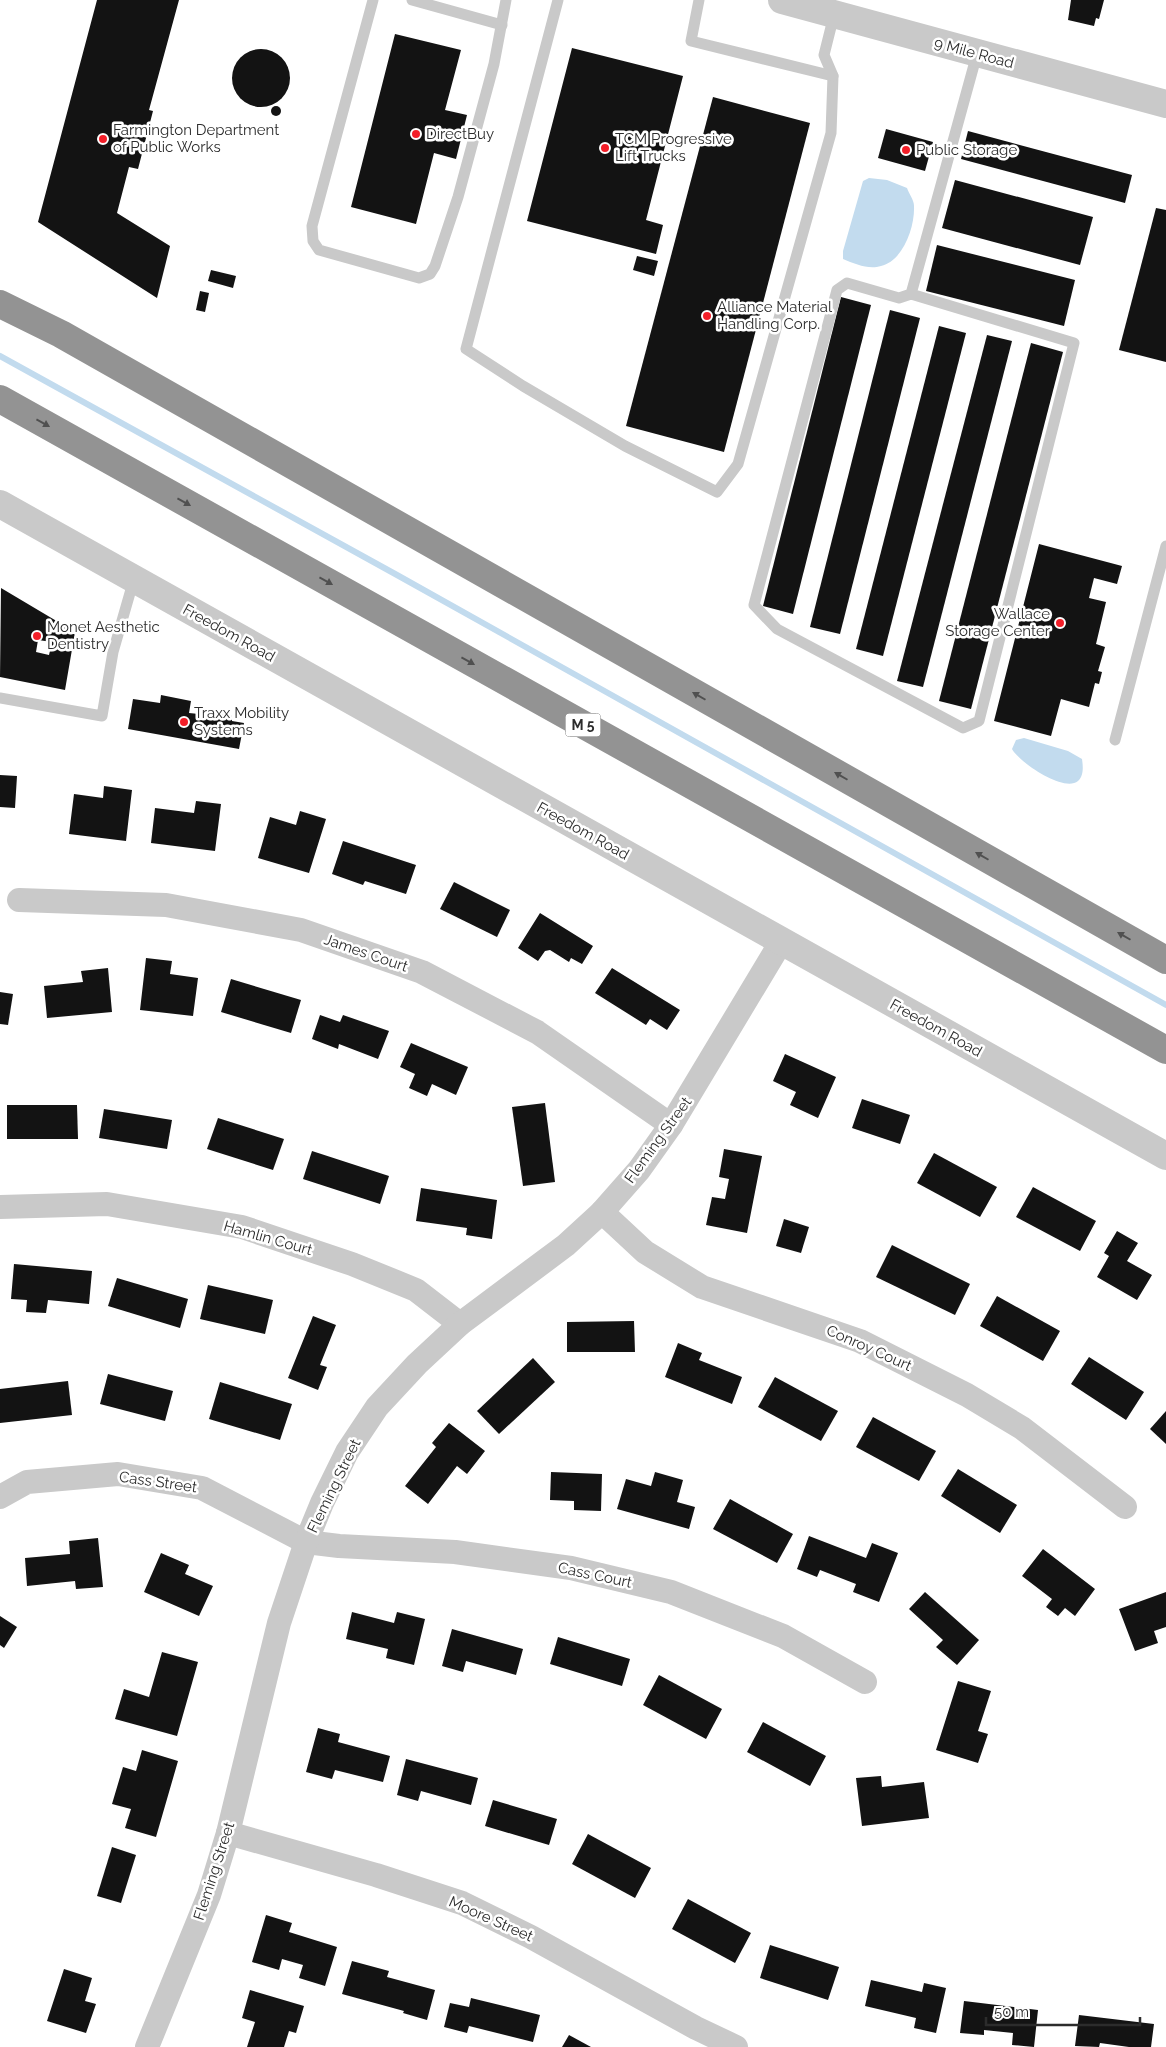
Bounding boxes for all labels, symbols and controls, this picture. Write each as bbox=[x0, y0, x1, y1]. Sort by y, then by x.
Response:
street label: 9 Mile Road bbox=[932, 34, 1016, 72]
place label: Farmington Department of Public Works bbox=[113, 121, 279, 156]
place label: DirectBuy bbox=[426, 125, 494, 143]
marker: DirectBuy bbox=[410, 128, 422, 140]
place label: TCM Progressive Lift Trucks bbox=[615, 130, 732, 165]
marker: Farmington Department of Public Works bbox=[97, 133, 109, 145]
place label: Public Storage bbox=[916, 141, 1017, 159]
marker: TCM Progressive Lift Trucks bbox=[599, 142, 611, 154]
marker: Public Storage bbox=[900, 144, 912, 156]
place label: Alliance Material Handling Corp. bbox=[717, 298, 833, 333]
marker: Alliance Material Handling Corp. bbox=[701, 310, 713, 322]
one-way arrow bbox=[35, 419, 50, 427]
one-way arrow bbox=[178, 498, 191, 507]
one-way arrow bbox=[320, 577, 333, 586]
street label: Freedom Road bbox=[180, 600, 278, 666]
place label: Wallace Storage Center bbox=[945, 605, 1051, 640]
marker: Wallace Storage Center bbox=[1054, 617, 1066, 629]
place label: Monet Aesthetic Dentistry bbox=[47, 618, 160, 653]
marker: Monet Aesthetic Dentistry bbox=[31, 630, 43, 642]
one-way arrow bbox=[462, 656, 475, 665]
one-way arrow bbox=[693, 691, 706, 700]
place label: Traxx Mobility Systems bbox=[194, 704, 289, 739]
road number: M 5 bbox=[566, 714, 600, 736]
marker: Traxx Mobility Systems bbox=[178, 716, 190, 728]
one-way arrow bbox=[834, 771, 847, 780]
street label: Freedom Road bbox=[534, 798, 632, 864]
one-way arrow bbox=[976, 851, 989, 860]
street label: James Court bbox=[322, 930, 410, 976]
one-way arrow bbox=[1116, 932, 1131, 940]
street label: Freedom Road bbox=[887, 995, 985, 1061]
street label: Fleming Street bbox=[621, 1093, 695, 1187]
street label: Hamlin Court bbox=[222, 1217, 314, 1259]
street label: Conroy Court bbox=[824, 1321, 914, 1375]
street label: Fleming Street bbox=[304, 1436, 364, 1536]
street label: Cass Street bbox=[118, 1468, 198, 1496]
street label: Cass Court bbox=[556, 1558, 634, 1592]
street label: Fleming Street bbox=[190, 1820, 238, 1922]
street label: Moore Street bbox=[446, 1892, 536, 1946]
scale bar bbox=[986, 1994, 1140, 2026]
text: 50 m bbox=[994, 2003, 1029, 2021]

